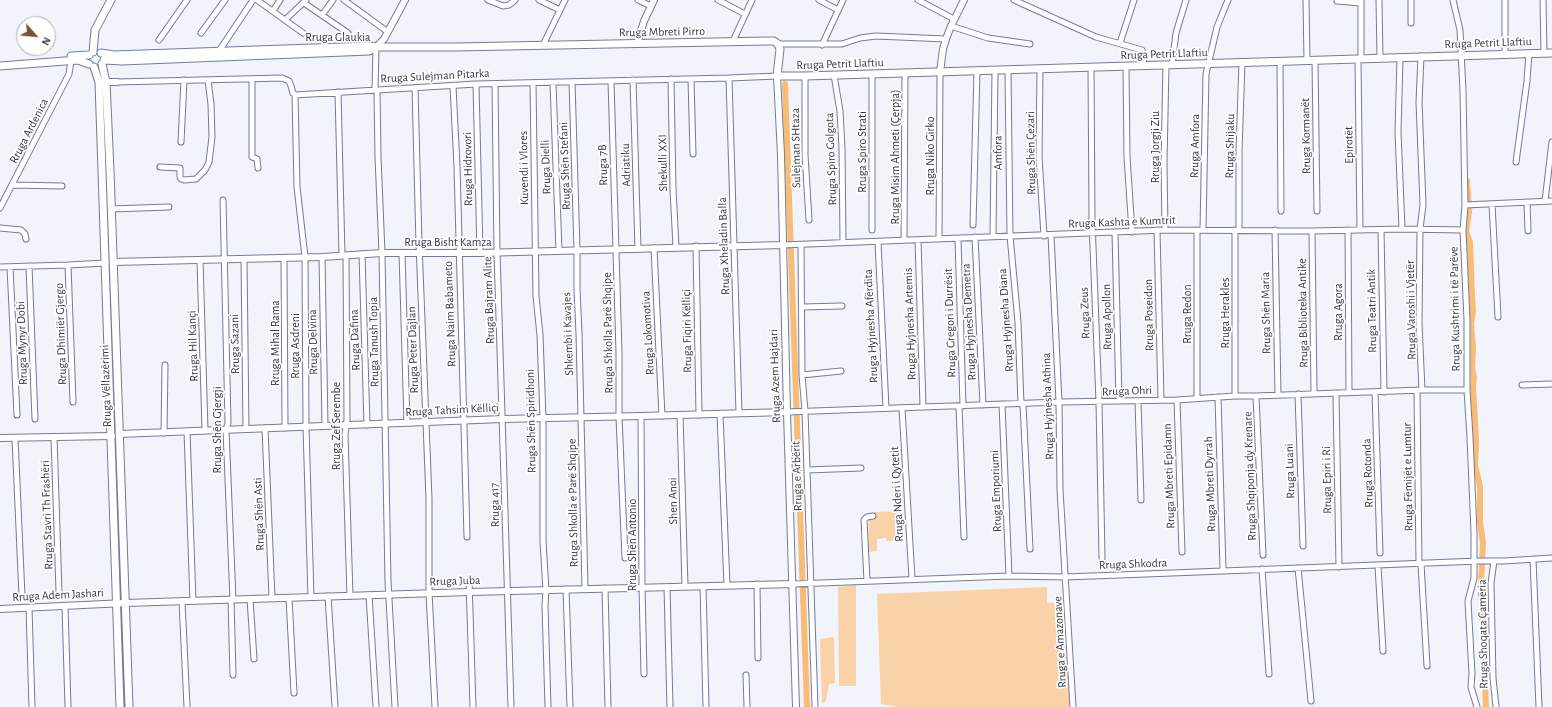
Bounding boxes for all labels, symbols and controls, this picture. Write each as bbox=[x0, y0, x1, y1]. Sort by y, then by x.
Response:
north arrow bbox=[16, 16, 56, 56]
street label: Rruga Mbreti Pirro bbox=[619, 24, 705, 40]
street label: Rruga Glaukia bbox=[305, 30, 371, 44]
street label: Rruga Petrit Llaftiu bbox=[1444, 34, 1532, 52]
text: N bbox=[40, 35, 53, 47]
street label: Rruga Petrit Llaftiu bbox=[1120, 45, 1208, 63]
street label: Rruga Petrit Llaftiu bbox=[796, 55, 884, 73]
street label: Rruga Sulejman Pitarka bbox=[380, 66, 490, 86]
street label: Rruga Misim Ahmeti (Çerpja) bbox=[888, 89, 902, 225]
street label: Rruga Ardenica bbox=[6, 96, 52, 166]
street label: Rruga Kormanët bbox=[1298, 98, 1314, 174]
street label: Sulejman SHtaza bbox=[788, 108, 804, 188]
street label: Rruga Spiro Strati bbox=[855, 111, 869, 193]
street label: Rruga Shën Çezari bbox=[1023, 111, 1039, 195]
street label: Rruga Jorgji Ziu bbox=[1148, 111, 1162, 183]
street label: Rruga Spiro Golgota bbox=[822, 112, 840, 206]
street label: Rruga Amfora bbox=[1187, 114, 1203, 178]
street label: Rruga Shijaku bbox=[1222, 114, 1238, 178]
street label: Rruga Niko Girko bbox=[923, 116, 937, 196]
street label: Rruga Shën Stefani bbox=[556, 122, 574, 210]
street label: Epirotët bbox=[1341, 126, 1357, 164]
street label: Kuvendi i Vlores bbox=[516, 131, 532, 205]
street label: Rruga Hidrovori bbox=[460, 132, 476, 206]
street label: Shekulli XXI bbox=[655, 134, 671, 192]
street label: Amfora bbox=[990, 135, 1006, 171]
street label: Rruga Dielli bbox=[538, 139, 554, 195]
street label: Adriatiku bbox=[618, 143, 634, 187]
street label: Rruga 7B bbox=[595, 144, 611, 186]
street label: Rruga Xheladin Balla bbox=[715, 197, 733, 295]
street label: Rruga Kashta e Kumtrit bbox=[1068, 213, 1176, 231]
street label: Rruga Bisht Kamza bbox=[404, 235, 492, 249]
street label: Rruga Kushtrimi i të Parëve bbox=[1447, 246, 1463, 372]
street label: Rruga Bajram Alite bbox=[480, 256, 498, 344]
street label: Rruga Biblioteka Antike bbox=[1295, 258, 1311, 368]
street label: Rruga Varoshi i Vjetër bbox=[1403, 260, 1419, 360]
street label: Rruga Naim Babameto bbox=[441, 261, 459, 367]
street label: Rruga Hyjnesha Demetra bbox=[959, 263, 979, 381]
street label: Rruga Hyjnesha Artemis bbox=[901, 268, 919, 380]
street label: Rruga Gregori i Durrësit bbox=[941, 268, 959, 378]
street label: Rruga Hyjnesha Diana bbox=[995, 268, 1017, 372]
street label: Rruga Hyjnesha Afërdita bbox=[861, 269, 881, 383]
street label: Rruga Teatri Antik bbox=[1364, 269, 1380, 353]
street label: Rruga Shkolla Parë Shqipe bbox=[600, 272, 616, 394]
street label: Rruga Shën Maria bbox=[1258, 272, 1274, 354]
street label: Rruga Herakles bbox=[1218, 278, 1232, 348]
street label: Rruga Poseidon bbox=[1141, 279, 1157, 351]
street label: Rruga Dhimiër Gjergo bbox=[52, 283, 70, 385]
street label: Rruga Agora bbox=[1331, 283, 1345, 341]
street label: Rruga Apollon bbox=[1099, 284, 1115, 350]
street label: Rruga Redon bbox=[1180, 284, 1194, 344]
street label: Rruga Zeus bbox=[1077, 287, 1093, 339]
street label: Rruga Fiqiri Këlliçi bbox=[679, 289, 695, 373]
street label: Rruga Lokomotiva bbox=[639, 291, 657, 375]
street label: Shkembi i Kavajes bbox=[559, 292, 577, 376]
street label: Rruga Tanush Topia bbox=[366, 297, 382, 387]
street label: Rruga Mihal Rama bbox=[268, 300, 282, 386]
street label: Rruga Mynyr Dobi bbox=[13, 301, 31, 385]
street label: Rruga Peter Dajlan bbox=[404, 306, 422, 394]
street label: Rruga Delvina bbox=[305, 309, 321, 375]
street label: Rruga Dafina bbox=[347, 309, 363, 371]
street label: Rruga Hil Kançi bbox=[185, 310, 201, 382]
street label: Rruga Asdreni bbox=[288, 313, 302, 379]
street label: Rruga Sazani bbox=[227, 314, 243, 374]
street label: Rruga Azem Hajdari bbox=[766, 329, 784, 423]
street label: Rruga Vëllazërimi bbox=[97, 345, 115, 427]
street label: Rruga Hyjnesha Athina bbox=[1039, 352, 1057, 460]
street label: Rruga Shën Spiridhoni bbox=[523, 369, 539, 473]
street label: Rruga Zef Serembe bbox=[329, 382, 343, 470]
street label: Rruga Ohri bbox=[1102, 383, 1152, 399]
street label: Rruga Shën Gjergji bbox=[210, 386, 224, 474]
street label: Rruga Tahsim Këlliçi bbox=[405, 400, 499, 420]
street label: Rruga Shqiponja dy Krenare bbox=[1241, 411, 1259, 541]
street label: Rruga Fëmijët e Lumtur bbox=[1400, 422, 1416, 532]
street label: Rruga Mbreti Epidamn bbox=[1160, 423, 1178, 529]
street label: Rruga Mbreti Dyrrah bbox=[1201, 436, 1219, 532]
street label: Rruga Rotonda bbox=[1360, 438, 1376, 508]
street label: Rruga Shkolla e Parë Shqipe bbox=[565, 439, 581, 567]
street label: Rruga e Arbërit bbox=[789, 441, 805, 511]
street label: Rruga Luani bbox=[1282, 443, 1298, 499]
street label: Rruga Nderi i Qytetit bbox=[887, 446, 907, 542]
street label: Rruga Epiri i Ri bbox=[1319, 446, 1335, 514]
street label: Rruga Emporiumi bbox=[987, 450, 1005, 532]
street label: Rruga Stavri Th Frashëri bbox=[38, 460, 56, 570]
street label: Rruga Shën Asti bbox=[251, 477, 267, 551]
street label: Shen Anoi bbox=[665, 477, 681, 525]
street label: Rruga 417 bbox=[487, 483, 503, 527]
street label: Rruga Shën Antonio bbox=[625, 499, 639, 591]
street label: Rruga Shkodra bbox=[1099, 556, 1167, 572]
street label: Rruga Juba bbox=[429, 573, 481, 589]
street label: Rruga Shoqata Çamëria bbox=[1475, 579, 1491, 689]
street label: Rruga Adem Jashari bbox=[12, 585, 104, 605]
street label: Rruga e Amazonave bbox=[1050, 596, 1070, 688]

